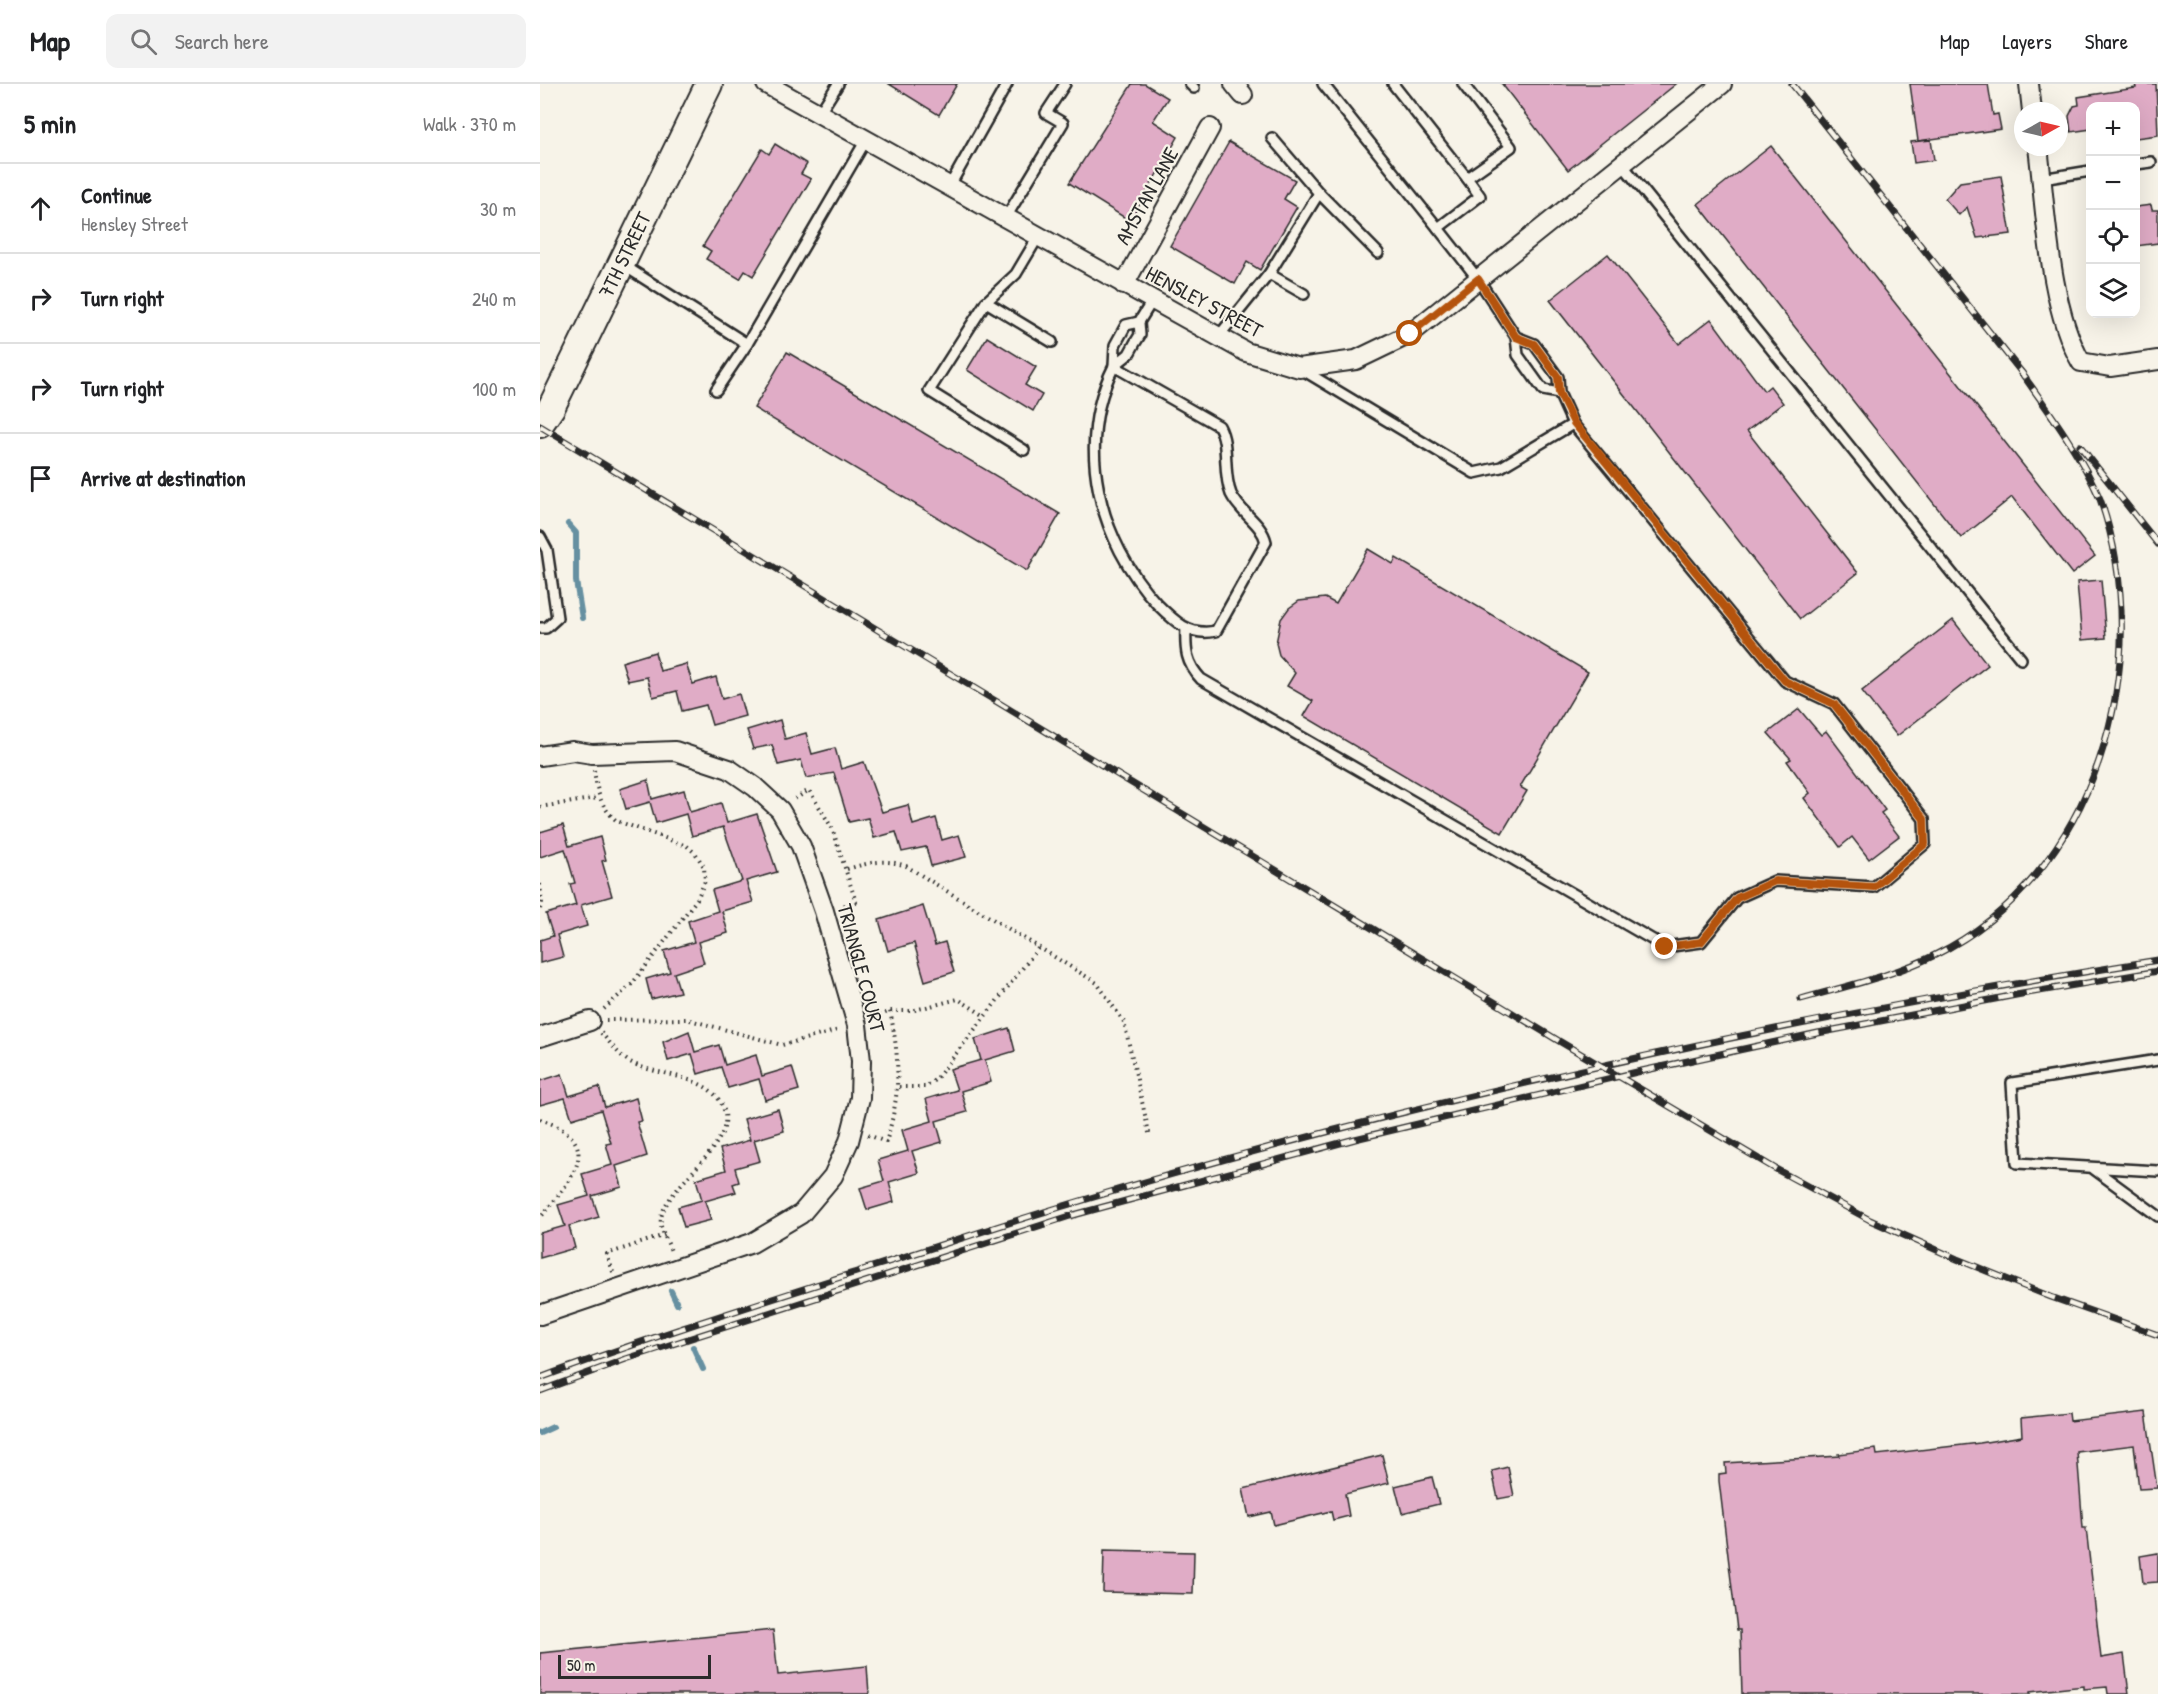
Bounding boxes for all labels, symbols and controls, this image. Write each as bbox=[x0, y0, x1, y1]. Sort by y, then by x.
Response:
search box bbox=[106, 14, 526, 68]
text: Map bbox=[30, 22, 70, 60]
icon: search bbox=[127, 25, 160, 58]
text: Search here bbox=[175, 26, 269, 56]
text: Map bbox=[1940, 27, 1969, 56]
text: Layers bbox=[2002, 27, 2052, 56]
text: Share bbox=[2085, 27, 2128, 56]
north arrow bbox=[2014, 102, 2068, 156]
map controls bbox=[2086, 102, 2140, 318]
button: + bbox=[2086, 102, 2140, 156]
text: 5 min bbox=[24, 106, 76, 141]
text: Walk · 370 m bbox=[423, 110, 516, 137]
street label: AMSTAN LANE bbox=[1108, 142, 1185, 250]
button: − bbox=[2086, 156, 2140, 210]
text: Continue bbox=[81, 180, 152, 210]
icon: ahead bbox=[24, 192, 57, 225]
text: 30 m bbox=[480, 195, 516, 222]
street label: 7TH STREET bbox=[591, 206, 658, 303]
text: Hensley Street bbox=[81, 210, 188, 237]
button: locate bbox=[2086, 210, 2140, 264]
street label: HENSLEY STREET bbox=[1141, 259, 1269, 345]
button: layers bbox=[2086, 264, 2140, 318]
icon: right bbox=[24, 282, 57, 315]
text: Turn right bbox=[81, 283, 164, 313]
text: 240 m bbox=[472, 285, 516, 312]
route start bbox=[1396, 320, 1422, 346]
icon: right bbox=[24, 372, 57, 405]
text: Turn right bbox=[81, 373, 164, 403]
text: 100 m bbox=[473, 375, 516, 402]
icon: arrive bbox=[24, 462, 57, 495]
text: Arrive at destination bbox=[81, 463, 246, 493]
street label: TRIANGLE COURT bbox=[830, 900, 893, 1036]
route end bbox=[1651, 933, 1677, 959]
scale bar bbox=[558, 1652, 711, 1680]
text: 50 m bbox=[567, 1654, 596, 1676]

